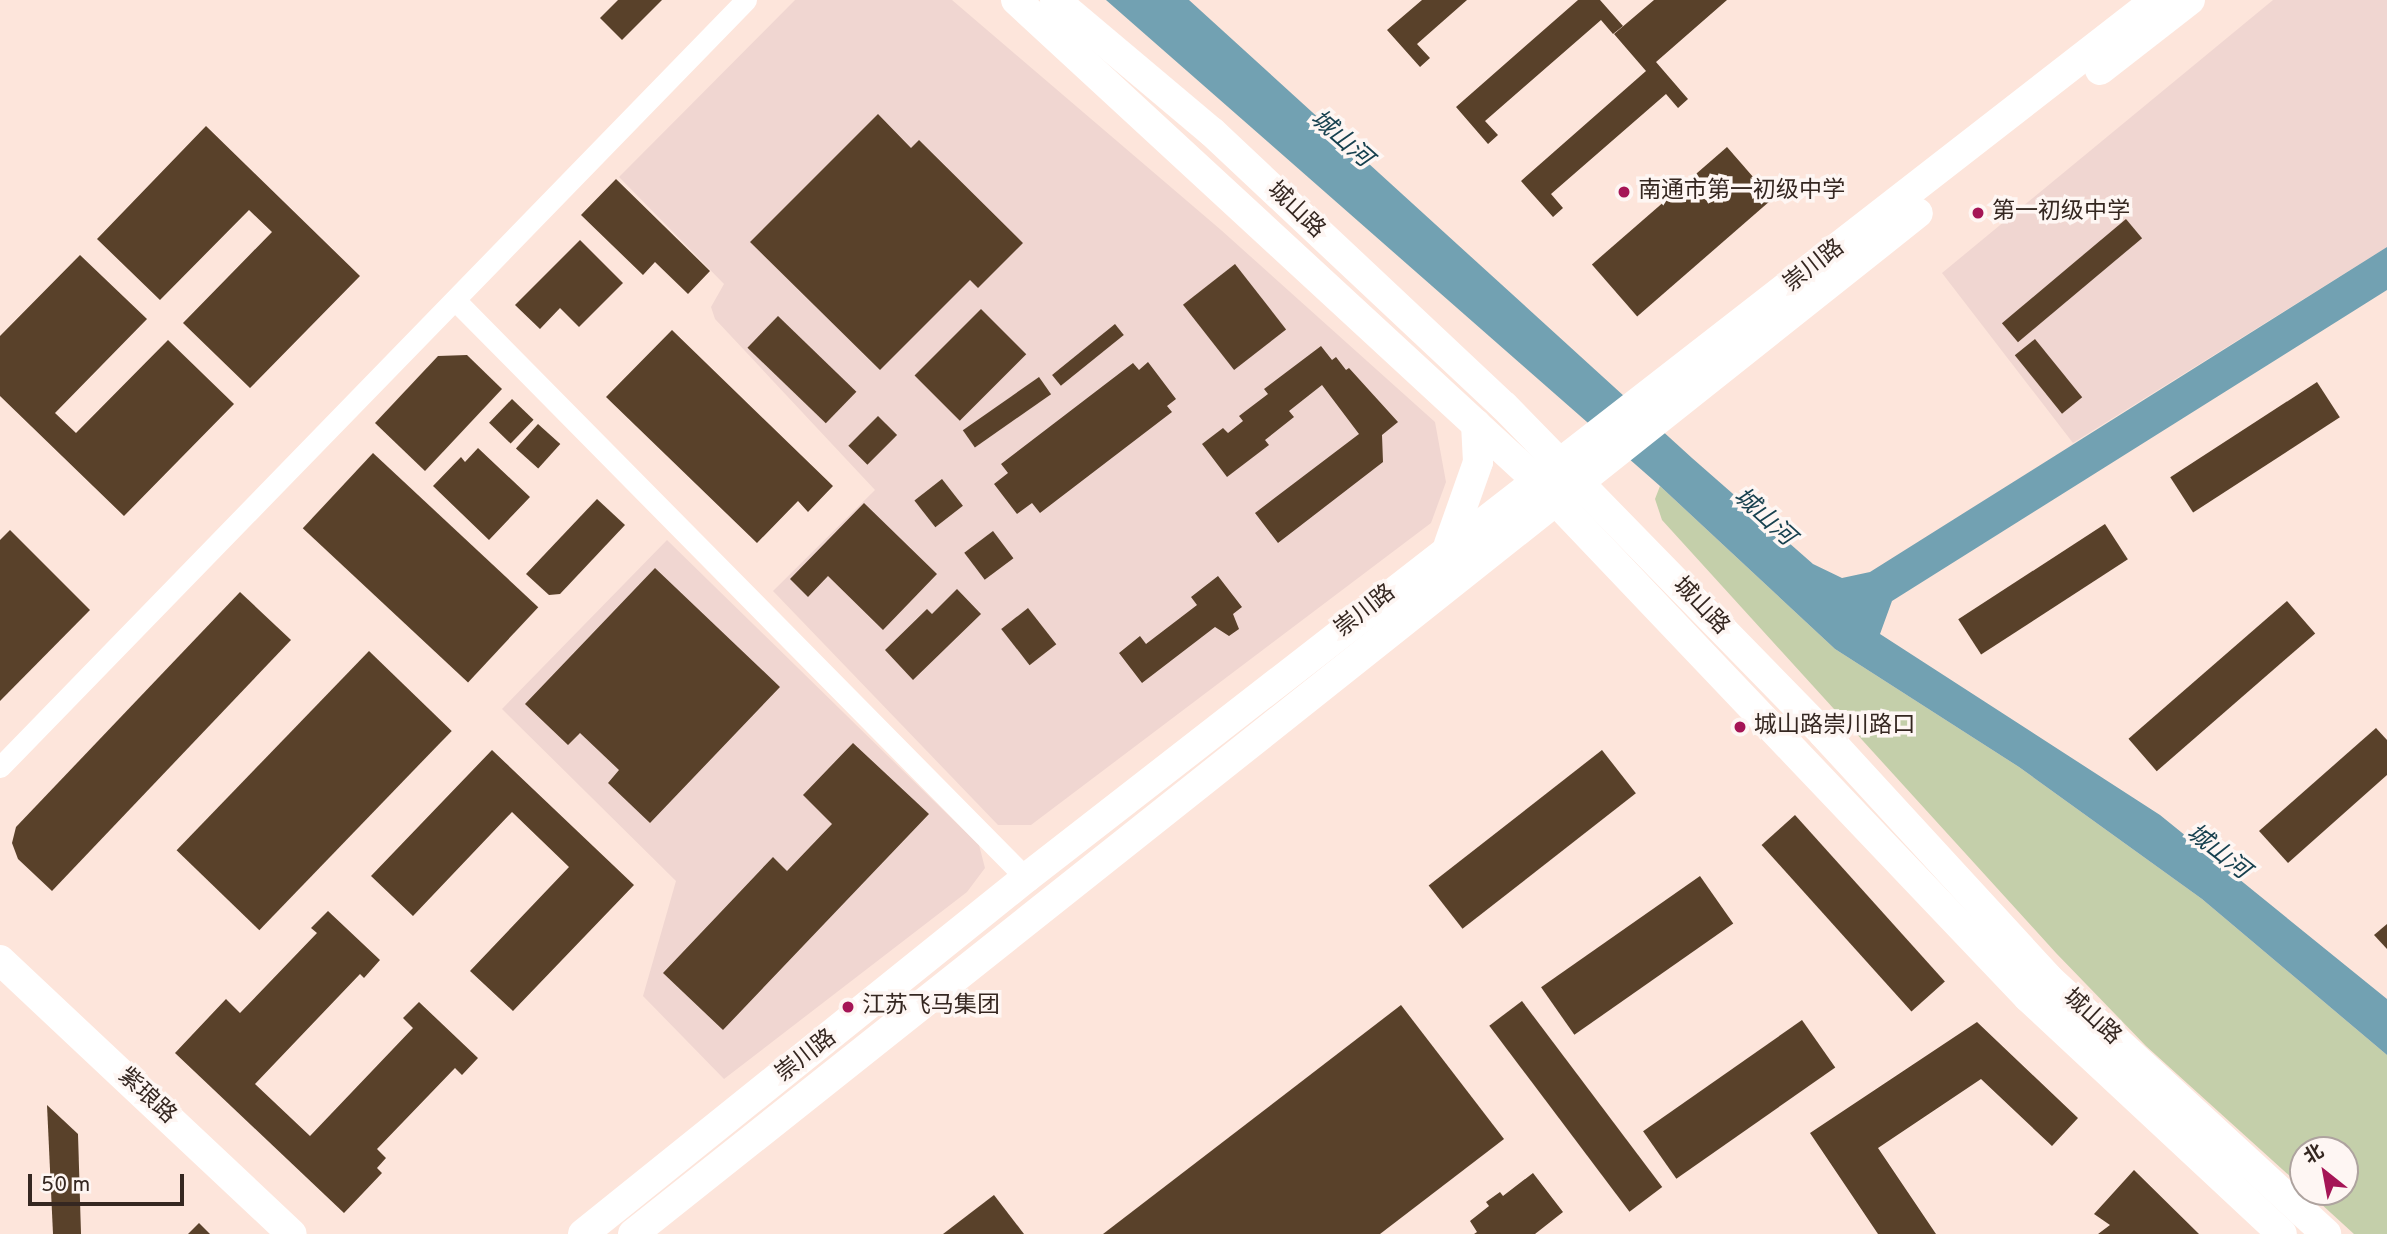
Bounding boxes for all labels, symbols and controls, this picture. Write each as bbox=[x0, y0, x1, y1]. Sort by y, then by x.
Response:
water label: 城山河 bbox=[1303, 106, 1377, 174]
street label: 城山路 bbox=[1261, 177, 1329, 245]
place label: 南通市第一初级中学 bbox=[1638, 178, 1845, 206]
marker: 南通市第一初级中学 bbox=[1616, 184, 1632, 200]
place label: 第一初级中学 bbox=[1992, 199, 2130, 227]
marker: 第一初级中学 bbox=[1970, 205, 1986, 221]
street label: 崇川路 bbox=[1779, 235, 1851, 299]
water label: 城山河 bbox=[1727, 483, 1799, 553]
street label: 城山路 bbox=[1666, 573, 1734, 641]
street label: 崇川路 bbox=[1330, 580, 1402, 644]
place label: 城山路崇川路口 bbox=[1754, 713, 1915, 741]
marker: 城山路崇川路口 bbox=[1732, 719, 1748, 735]
water label: 城山河 bbox=[2180, 819, 2254, 887]
street label: 城山路 bbox=[2056, 984, 2126, 1052]
place label: 江苏飞马集团 bbox=[862, 993, 1000, 1021]
marker: 江苏飞马集团 bbox=[840, 999, 856, 1015]
street label: 崇川路 bbox=[771, 1025, 843, 1089]
street label: 紫琅路 bbox=[111, 1063, 181, 1131]
north arrow bbox=[2289, 1136, 2359, 1206]
text: 北 bbox=[2300, 1140, 2329, 1170]
scale bar bbox=[32, 1160, 187, 1204]
text: 50 m bbox=[41, 1172, 90, 1199]

